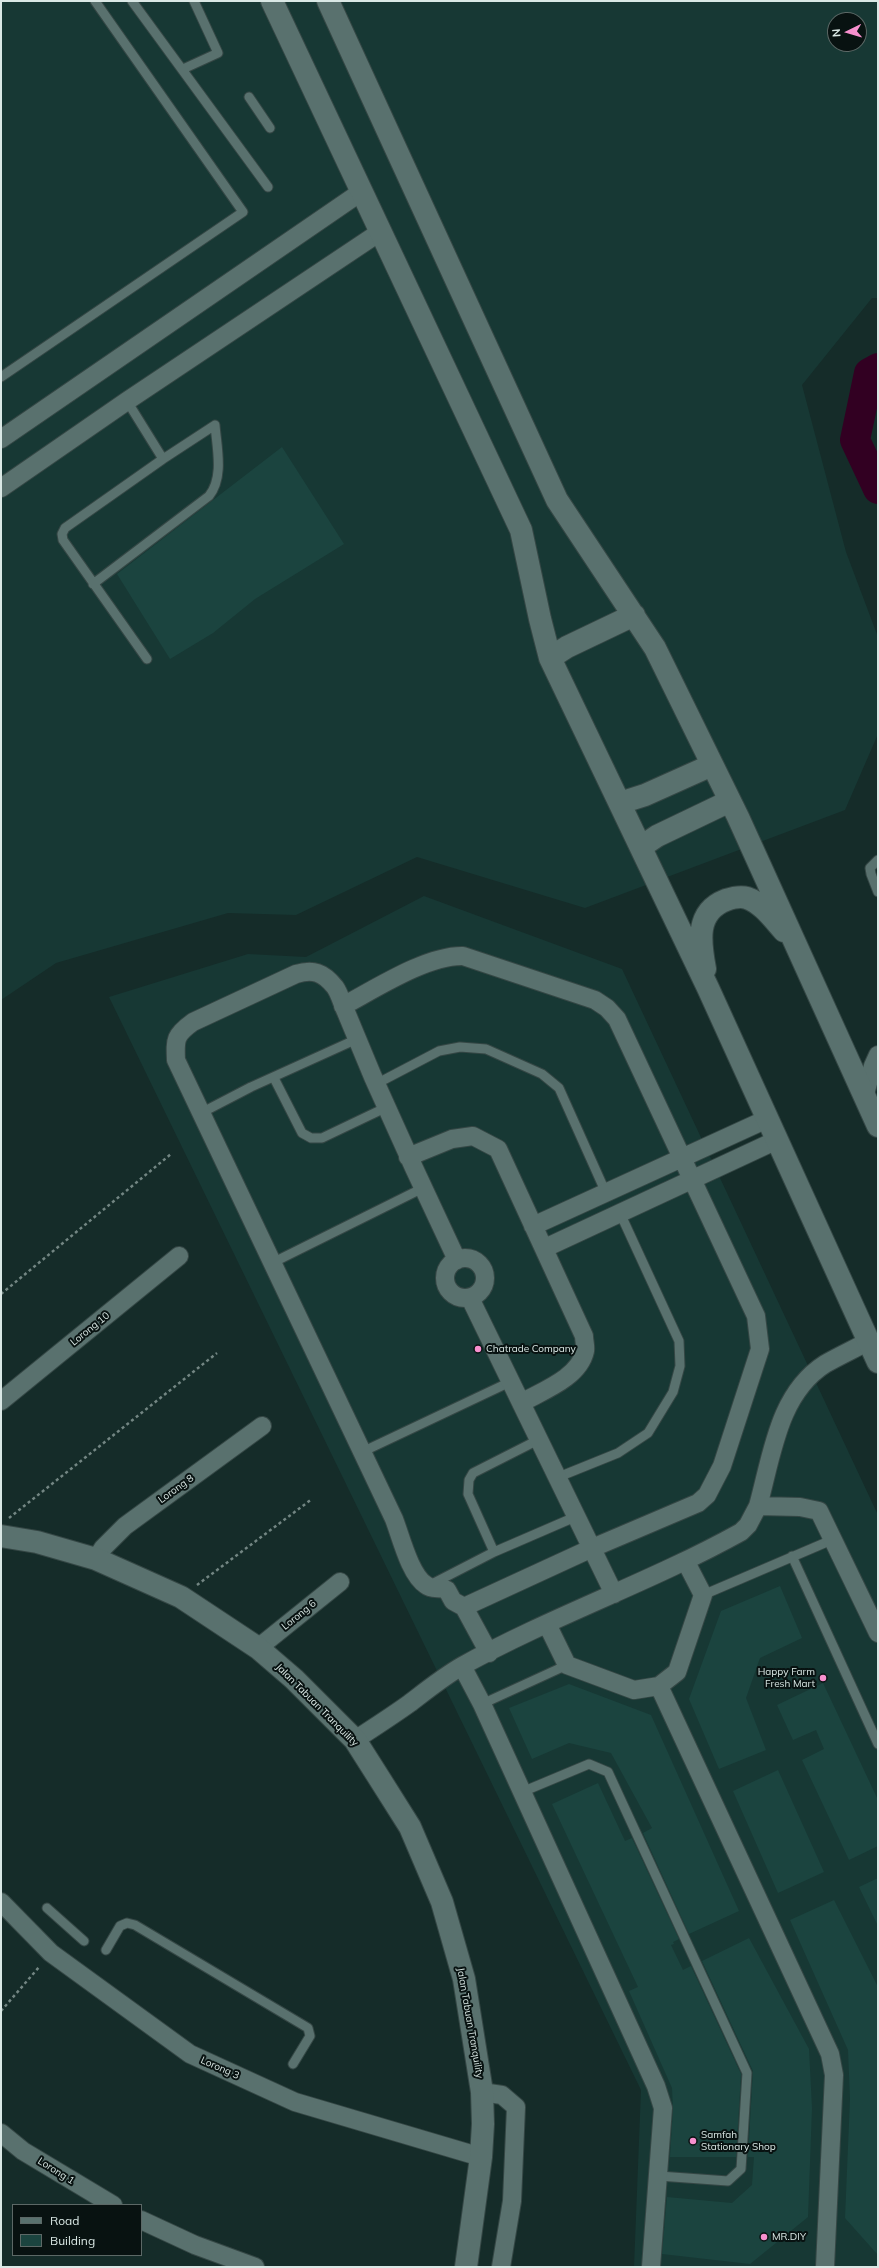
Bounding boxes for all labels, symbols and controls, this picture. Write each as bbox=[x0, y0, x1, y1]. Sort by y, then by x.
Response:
north arrow bbox=[827, 12, 867, 52]
text: N bbox=[829, 28, 843, 38]
street label: Lorong 10 bbox=[68, 1310, 112, 1348]
place label: Chatrade Company bbox=[486, 1343, 576, 1355]
marker: Chatrade Company bbox=[473, 1344, 483, 1354]
street label: Lorong 8 bbox=[156, 1472, 196, 1506]
street label: Lorong 6 bbox=[279, 1597, 319, 1633]
street label: Jalan Tabuan Tranquility bbox=[273, 1661, 361, 1749]
place label: Happy Farm Fresh Mart bbox=[758, 1666, 815, 1690]
marker: Happy Farm Fresh Mart bbox=[818, 1673, 828, 1683]
street label: Jalan Tabuan Tranquility bbox=[454, 1967, 486, 2079]
street label: Lorong 3 bbox=[199, 2054, 241, 2082]
place label: Samfah Stationary Shop bbox=[701, 2129, 776, 2152]
marker: Samfah Stationary Shop bbox=[688, 2136, 698, 2146]
street label: Lorong 1 bbox=[35, 2155, 77, 2187]
legend bbox=[12, 2204, 142, 2256]
text: Road bbox=[50, 2213, 79, 2228]
place label: MR.DIY bbox=[772, 2231, 806, 2243]
marker: MR.DIY bbox=[759, 2232, 769, 2242]
text: Building bbox=[50, 2233, 95, 2248]

